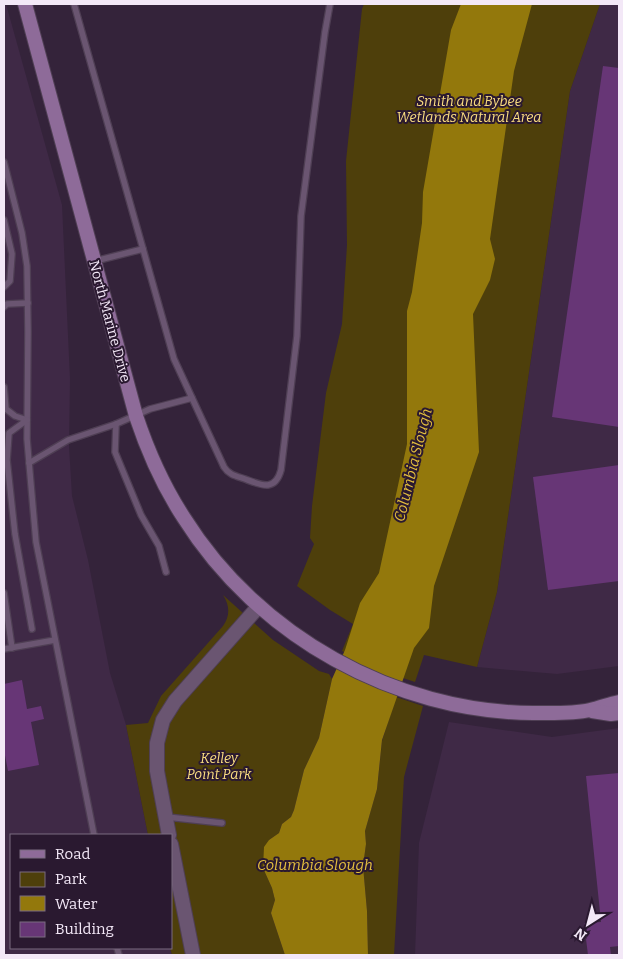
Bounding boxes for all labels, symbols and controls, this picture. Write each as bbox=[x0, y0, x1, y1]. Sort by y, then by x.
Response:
park label: Smith and Bybee Wetlands Natural Area bbox=[397, 93, 541, 126]
street label: North Marine Drive bbox=[85, 258, 134, 384]
water label: Columbia Slough bbox=[390, 406, 436, 523]
park label: Kelley Point Park bbox=[186, 750, 252, 783]
legend bbox=[10, 834, 172, 949]
text: Road bbox=[55, 845, 90, 863]
water label: Columbia Slough bbox=[257, 856, 373, 874]
text: Park bbox=[55, 870, 87, 888]
text: Water bbox=[55, 895, 98, 913]
north arrow bbox=[563, 899, 613, 949]
text: Building bbox=[55, 920, 114, 938]
text: N bbox=[571, 924, 590, 944]

